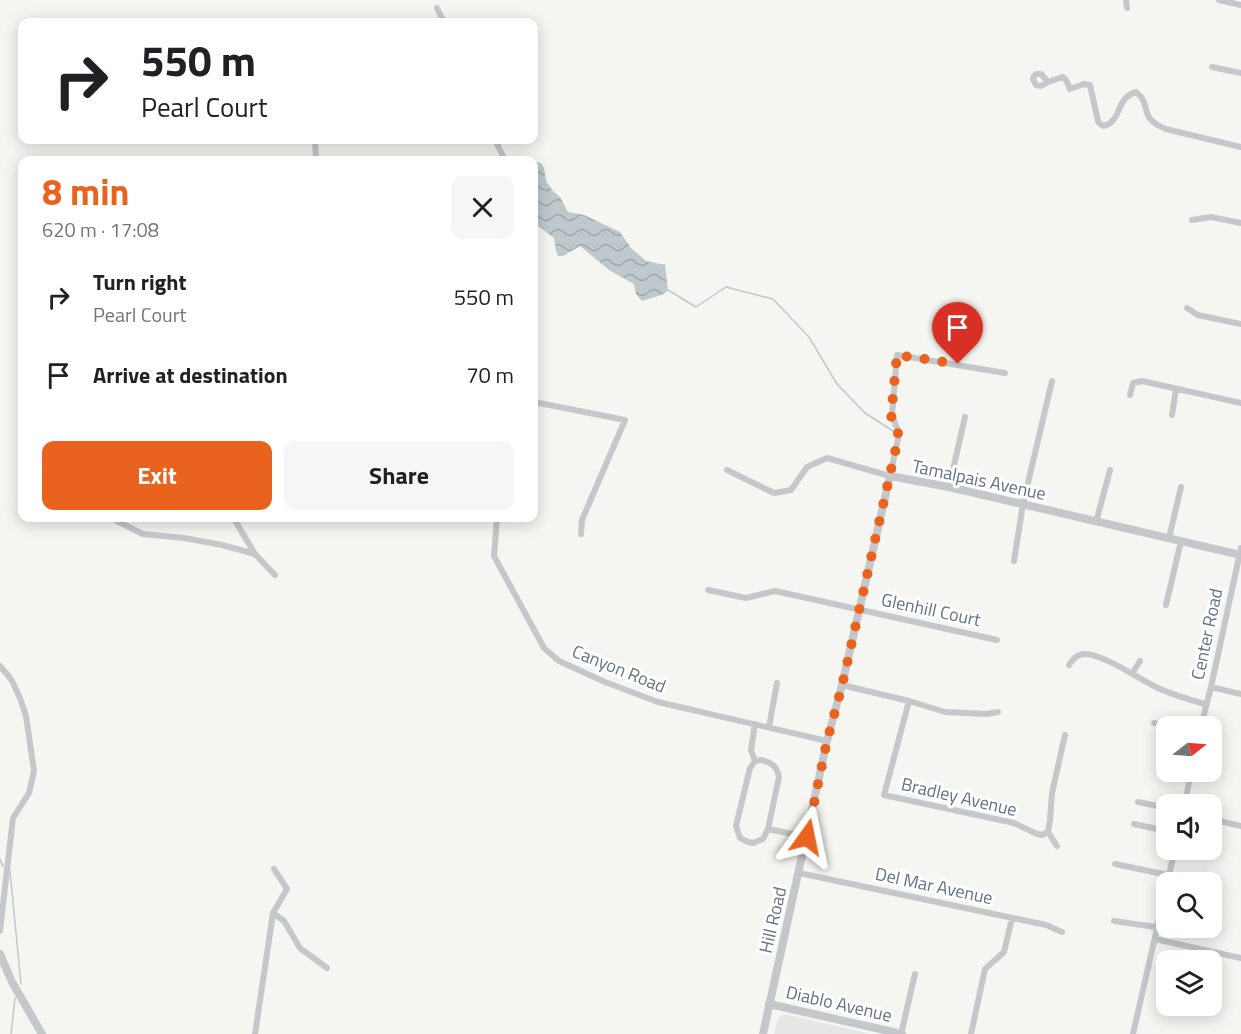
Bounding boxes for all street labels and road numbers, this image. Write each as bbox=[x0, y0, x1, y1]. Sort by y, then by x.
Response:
street label: Tamalpais Avenue bbox=[910, 452, 1049, 507]
street label: Glenhill Court bbox=[879, 586, 984, 633]
street label: Center Road bbox=[1184, 586, 1229, 682]
street label: Canyon Road bbox=[568, 637, 670, 700]
street label: Bradley Avenue bbox=[899, 770, 1020, 823]
street label: Del Mar Avenue bbox=[873, 860, 995, 911]
street label: Hill Road bbox=[752, 884, 793, 956]
street label: Diablo Avenue bbox=[783, 978, 895, 1029]

